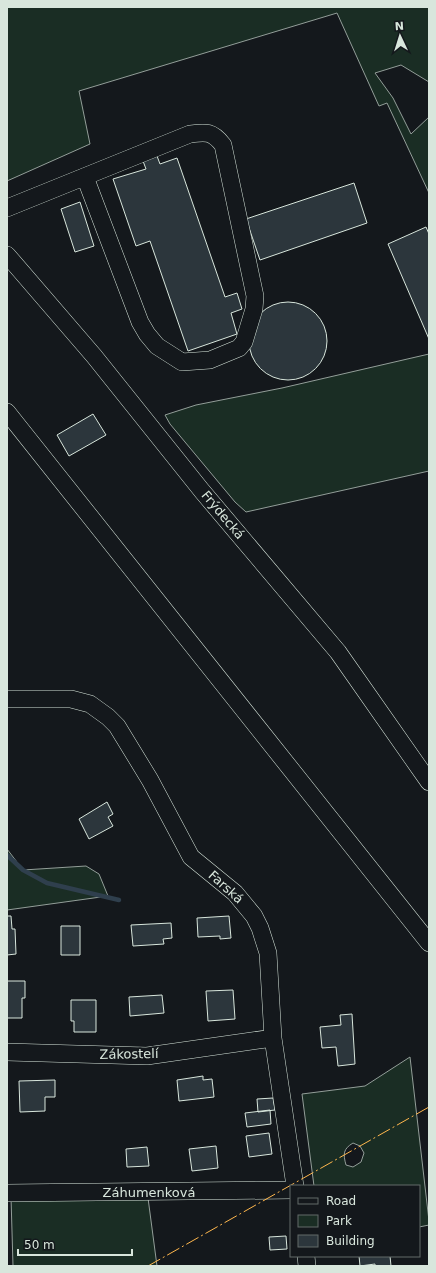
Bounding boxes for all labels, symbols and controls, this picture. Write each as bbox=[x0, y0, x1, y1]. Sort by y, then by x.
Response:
north arrow bbox=[380, 16, 420, 56]
text: N bbox=[394, 20, 404, 33]
street label: Frýdecká bbox=[199, 488, 247, 542]
street label: Farská bbox=[206, 867, 246, 907]
street label: Zákostelí bbox=[99, 1046, 159, 1062]
street label: Záhumenková bbox=[103, 1185, 195, 1200]
legend bbox=[290, 1185, 420, 1257]
text: Road bbox=[326, 1194, 356, 1208]
text: Park bbox=[326, 1214, 352, 1228]
scale bar bbox=[18, 1231, 132, 1257]
text: Building bbox=[326, 1234, 375, 1248]
text: 50 m bbox=[24, 1238, 55, 1252]

